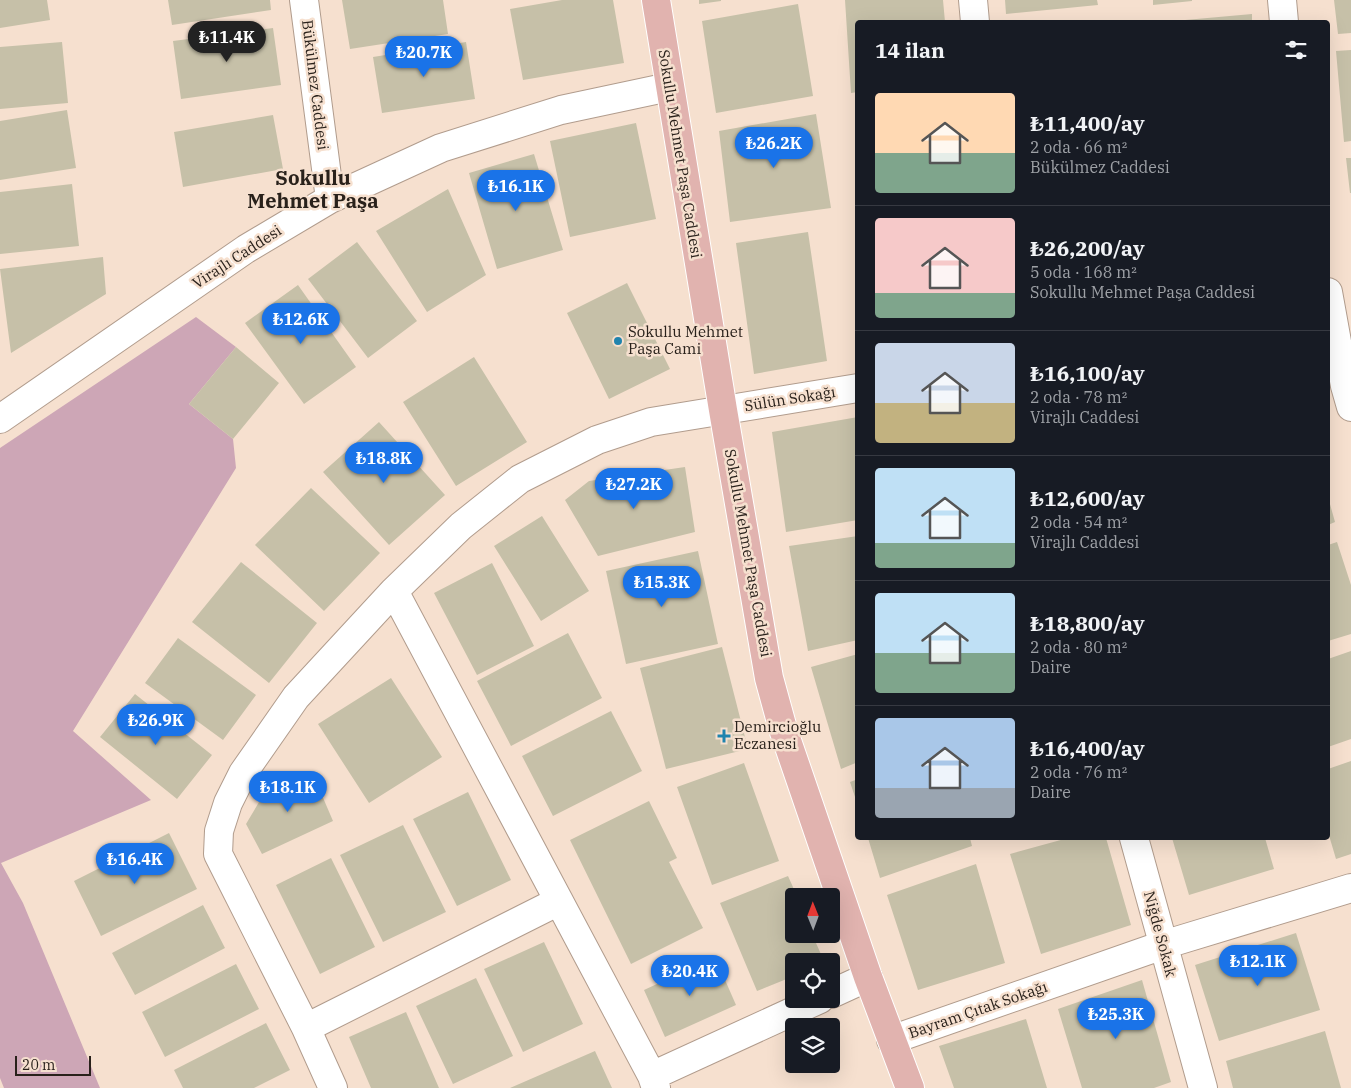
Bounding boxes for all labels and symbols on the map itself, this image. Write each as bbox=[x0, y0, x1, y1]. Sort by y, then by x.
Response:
street label: Bükülmez Caddesi bbox=[298, 19, 333, 151]
pin: ₺11.4K bbox=[186, 20, 268, 63]
pin: ₺20.7K bbox=[383, 36, 465, 78]
street label: Sokullu Mehmet Paşa Caddesi bbox=[655, 48, 706, 260]
pin: ₺26.2K bbox=[733, 126, 815, 169]
district label: Sokullu Mehmet Paşa bbox=[247, 164, 379, 214]
pin: ₺16.1K bbox=[475, 170, 557, 212]
street label: Virajlı Caddesi bbox=[189, 221, 285, 292]
pin: ₺12.6K bbox=[260, 302, 342, 345]
place label: Sokullu Mehmet Paşa Cami bbox=[628, 322, 743, 358]
marker: Sokullu Mehmet Paşa Cami bbox=[612, 335, 624, 347]
street label: Sülün Sokağı bbox=[743, 382, 837, 415]
pin: ₺18.8K bbox=[343, 442, 425, 484]
street label: Sokullu Mehmet Paşa Caddesi bbox=[721, 447, 776, 659]
pin: ₺27.2K bbox=[593, 468, 675, 510]
pin: ₺15.3K bbox=[621, 566, 703, 608]
pin: ₺26.9K bbox=[115, 704, 197, 746]
place label: Demircioğlu Eczanesi bbox=[734, 717, 821, 753]
marker: Demircioğlu Eczanesi bbox=[718, 730, 730, 742]
pin: ₺18.1K bbox=[247, 770, 329, 813]
pin: ₺16.4K bbox=[94, 842, 176, 885]
north arrow bbox=[785, 888, 840, 942]
street label: Niğde Sokak bbox=[1140, 889, 1181, 979]
pin: ₺12.1K bbox=[1217, 944, 1299, 987]
pin: ₺20.4K bbox=[649, 954, 731, 997]
street label: Bayram Çıtak Sokağı bbox=[906, 977, 1050, 1042]
pin: ₺25.3K bbox=[1075, 998, 1157, 1040]
scale bar bbox=[15, 1053, 91, 1076]

